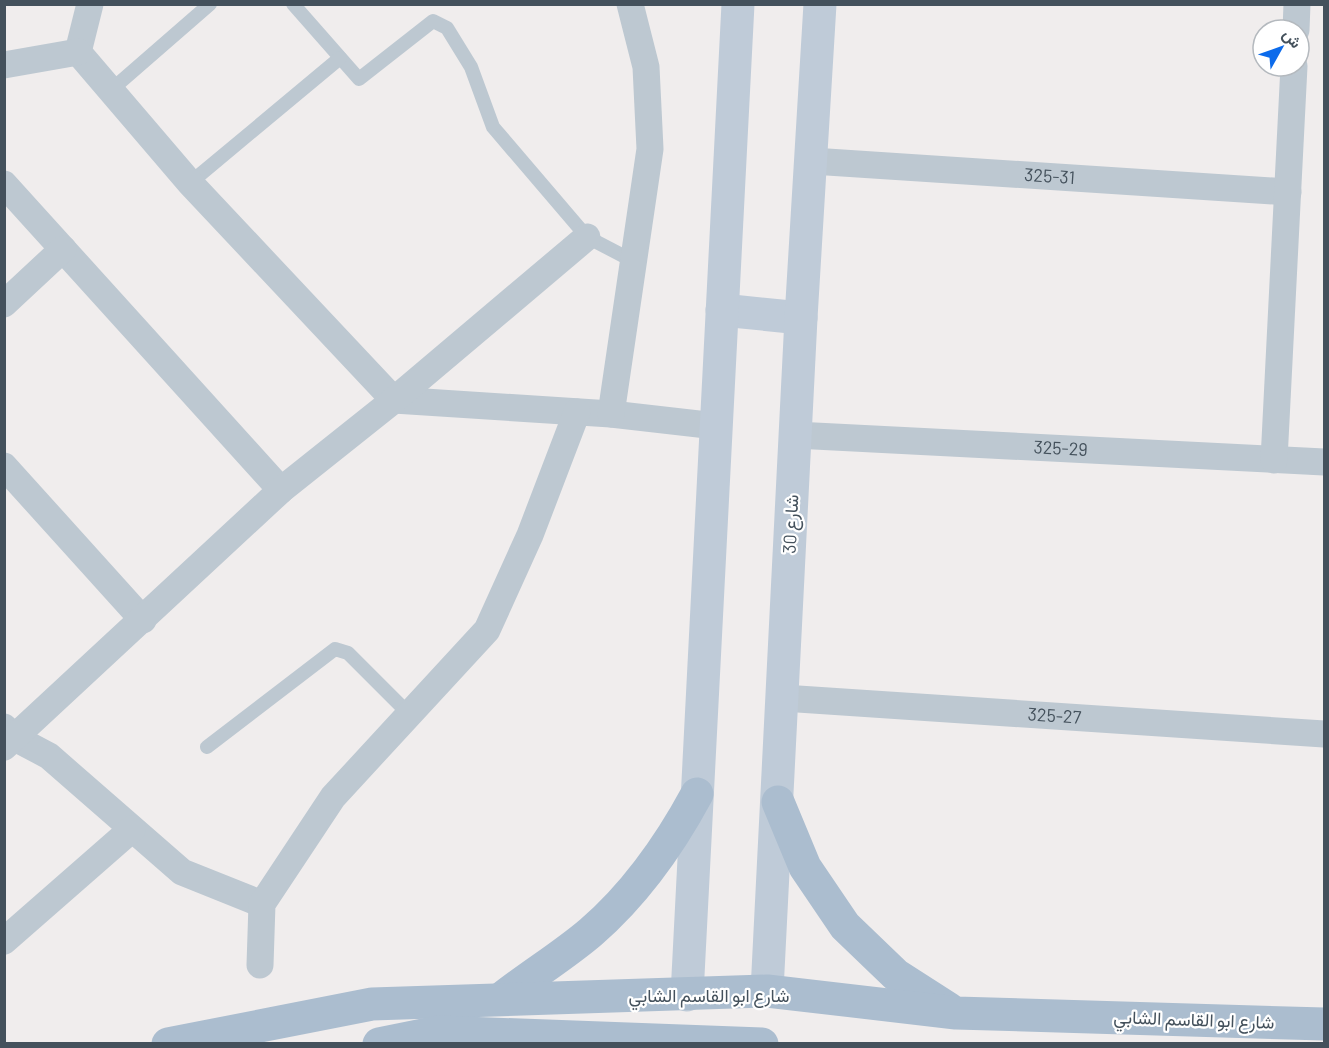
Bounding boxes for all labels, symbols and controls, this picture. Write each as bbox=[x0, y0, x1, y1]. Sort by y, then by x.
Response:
north arrow bbox=[1251, 18, 1311, 78]
text: ش bbox=[1279, 25, 1306, 52]
street label: 325-31 bbox=[1024, 163, 1076, 188]
street label: 325-29 bbox=[1033, 435, 1088, 460]
street label: شارع 30 bbox=[777, 494, 805, 554]
street label: 325-27 bbox=[1027, 702, 1082, 728]
street label: شارع ابو القاسم الشابي bbox=[628, 984, 790, 1011]
street label: شارع ابو القاسم الشابي bbox=[1113, 1005, 1275, 1038]

